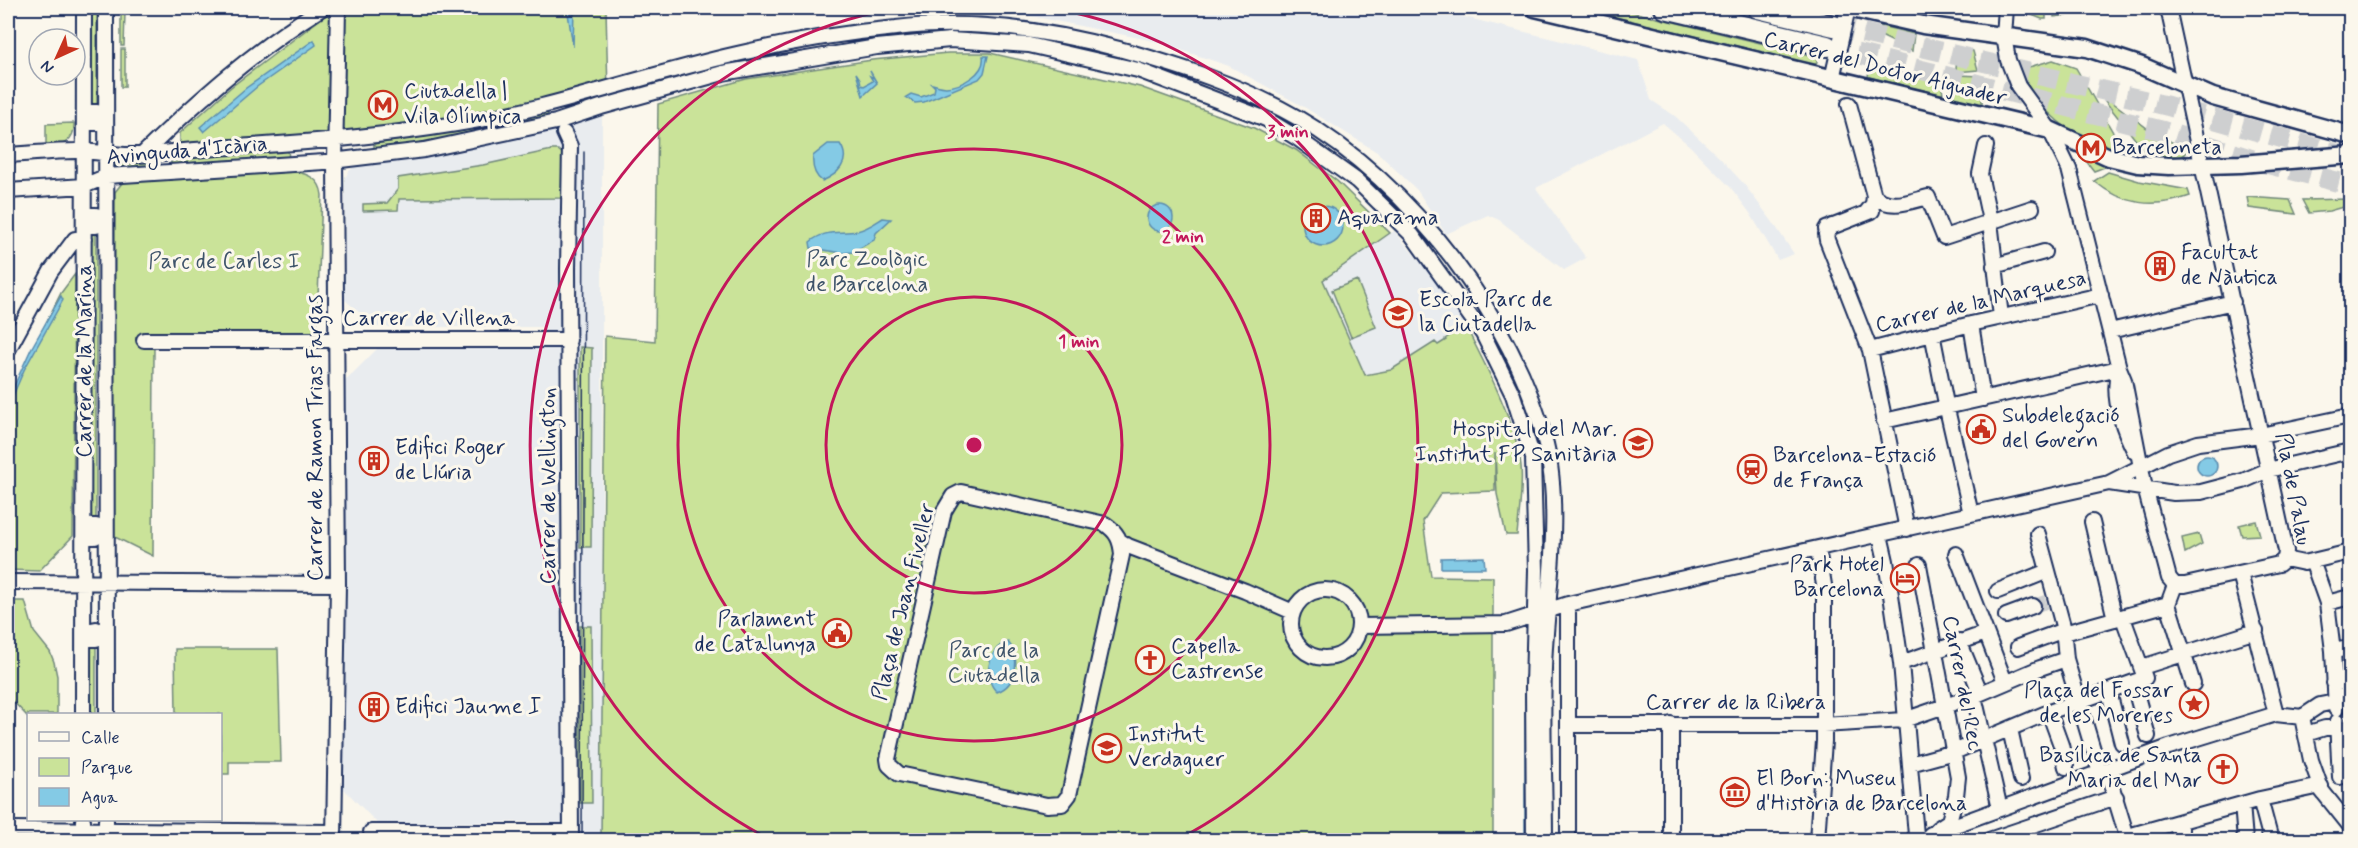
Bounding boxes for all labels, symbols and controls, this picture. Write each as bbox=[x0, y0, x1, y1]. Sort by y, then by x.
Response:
street label: Carrer del Doctor Aiguader bbox=[1760, 25, 2010, 114]
north arrow bbox=[27, 27, 87, 87]
text: N bbox=[36, 55, 59, 78]
place label: Ciutadella | Vila Olímpica bbox=[404, 78, 522, 131]
metro station icon: Ciutadella | Vila Olímpica bbox=[367, 89, 399, 121]
text: 3 min bbox=[1267, 120, 1309, 144]
street label: Avinguda d'Icària bbox=[105, 130, 269, 175]
metro station icon: Barceloneta bbox=[2075, 132, 2107, 164]
place label: Barceloneta bbox=[2112, 134, 2222, 162]
building icon: Aquarama bbox=[1300, 202, 1332, 234]
place label: Aquarama bbox=[1337, 204, 1439, 232]
text: 2 min bbox=[1162, 225, 1204, 249]
place label: Facultat de Nàutica bbox=[2181, 239, 2278, 292]
park label: Parc Zoològic de Barcelona bbox=[806, 246, 928, 299]
park label: Parc de Carles I bbox=[148, 248, 300, 276]
building icon: Facultat de Nàutica bbox=[2144, 250, 2176, 282]
street label: Carrer de la Marina bbox=[71, 264, 99, 458]
street label: Carrer de la Marquesa bbox=[1873, 264, 2089, 340]
place label: Escola Parc de la Ciutadella bbox=[1419, 286, 1553, 339]
street label: Carrer de Ramon Trias Fargas bbox=[302, 294, 333, 581]
school or university icon: Escola Parc de la Ciutadella bbox=[1382, 297, 1414, 329]
street label: Carrer de Villena bbox=[343, 305, 516, 333]
text: 1 min bbox=[1058, 330, 1100, 354]
street label: Carrer de Wellington bbox=[535, 387, 566, 585]
place label: Subdelegació del Govern bbox=[2002, 402, 2120, 455]
public building icon: Subdelegació del Govern bbox=[1965, 413, 1997, 445]
place label: Hospital del Mar. Institut FP Sanitària bbox=[1415, 416, 1617, 469]
school or university icon: Hospital del Mar. Institut FP Sanitària bbox=[1622, 427, 1654, 459]
street label: Pla de Palau bbox=[2268, 430, 2318, 548]
place label: Edifici Roger de Llúria bbox=[395, 434, 506, 487]
centre of rings bbox=[964, 435, 984, 455]
place label: Barcelona-Estació de França bbox=[1773, 442, 1936, 495]
building icon: Edifici Roger de Llúria bbox=[358, 445, 390, 477]
station icon: Barcelona-Estació de França bbox=[1736, 453, 1768, 485]
street label: Plaça de Joan Fiveller bbox=[866, 500, 942, 704]
place label: Park Hotel Barcelona bbox=[1790, 551, 1884, 604]
hotel icon: Park Hotel Barcelona bbox=[1889, 562, 1921, 594]
place label: Parlament de Catalunya bbox=[694, 606, 816, 659]
street label: Carrer del Rec bbox=[1935, 613, 1989, 753]
public building icon: Parlament de Catalunya bbox=[821, 617, 853, 649]
place label: Capella Castrense bbox=[1171, 633, 1264, 686]
park label: Parc de la Ciutadella bbox=[947, 637, 1041, 690]
church icon: Capella Castrense bbox=[1134, 644, 1166, 676]
place label: Plaça del Fossar de les Moreres bbox=[2024, 677, 2174, 730]
place icon: Plaça del Fossar de les Moreres bbox=[2178, 688, 2210, 720]
street label: Carrer de la Ribera bbox=[1646, 689, 1826, 717]
building icon: Edifici Jaume I bbox=[358, 691, 390, 723]
place label: Edifici Jaume I bbox=[395, 693, 541, 721]
legend bbox=[27, 713, 222, 821]
place label: Institut Verdaguer bbox=[1128, 721, 1225, 775]
text: Calle bbox=[81, 726, 120, 750]
school or university icon: Institut Verdaguer bbox=[1091, 732, 1123, 764]
place label: Basílica de Santa Maria del Mar bbox=[2039, 742, 2202, 795]
church icon: Basílica de Santa Maria del Mar bbox=[2207, 753, 2239, 785]
text: Parque bbox=[81, 756, 133, 780]
place label: El Born: Museu d'Història de Barcelona bbox=[1756, 765, 1967, 818]
museum icon: El Born: Museu d'Història de Barcelona bbox=[1719, 776, 1751, 808]
text: Agua bbox=[81, 786, 118, 810]

